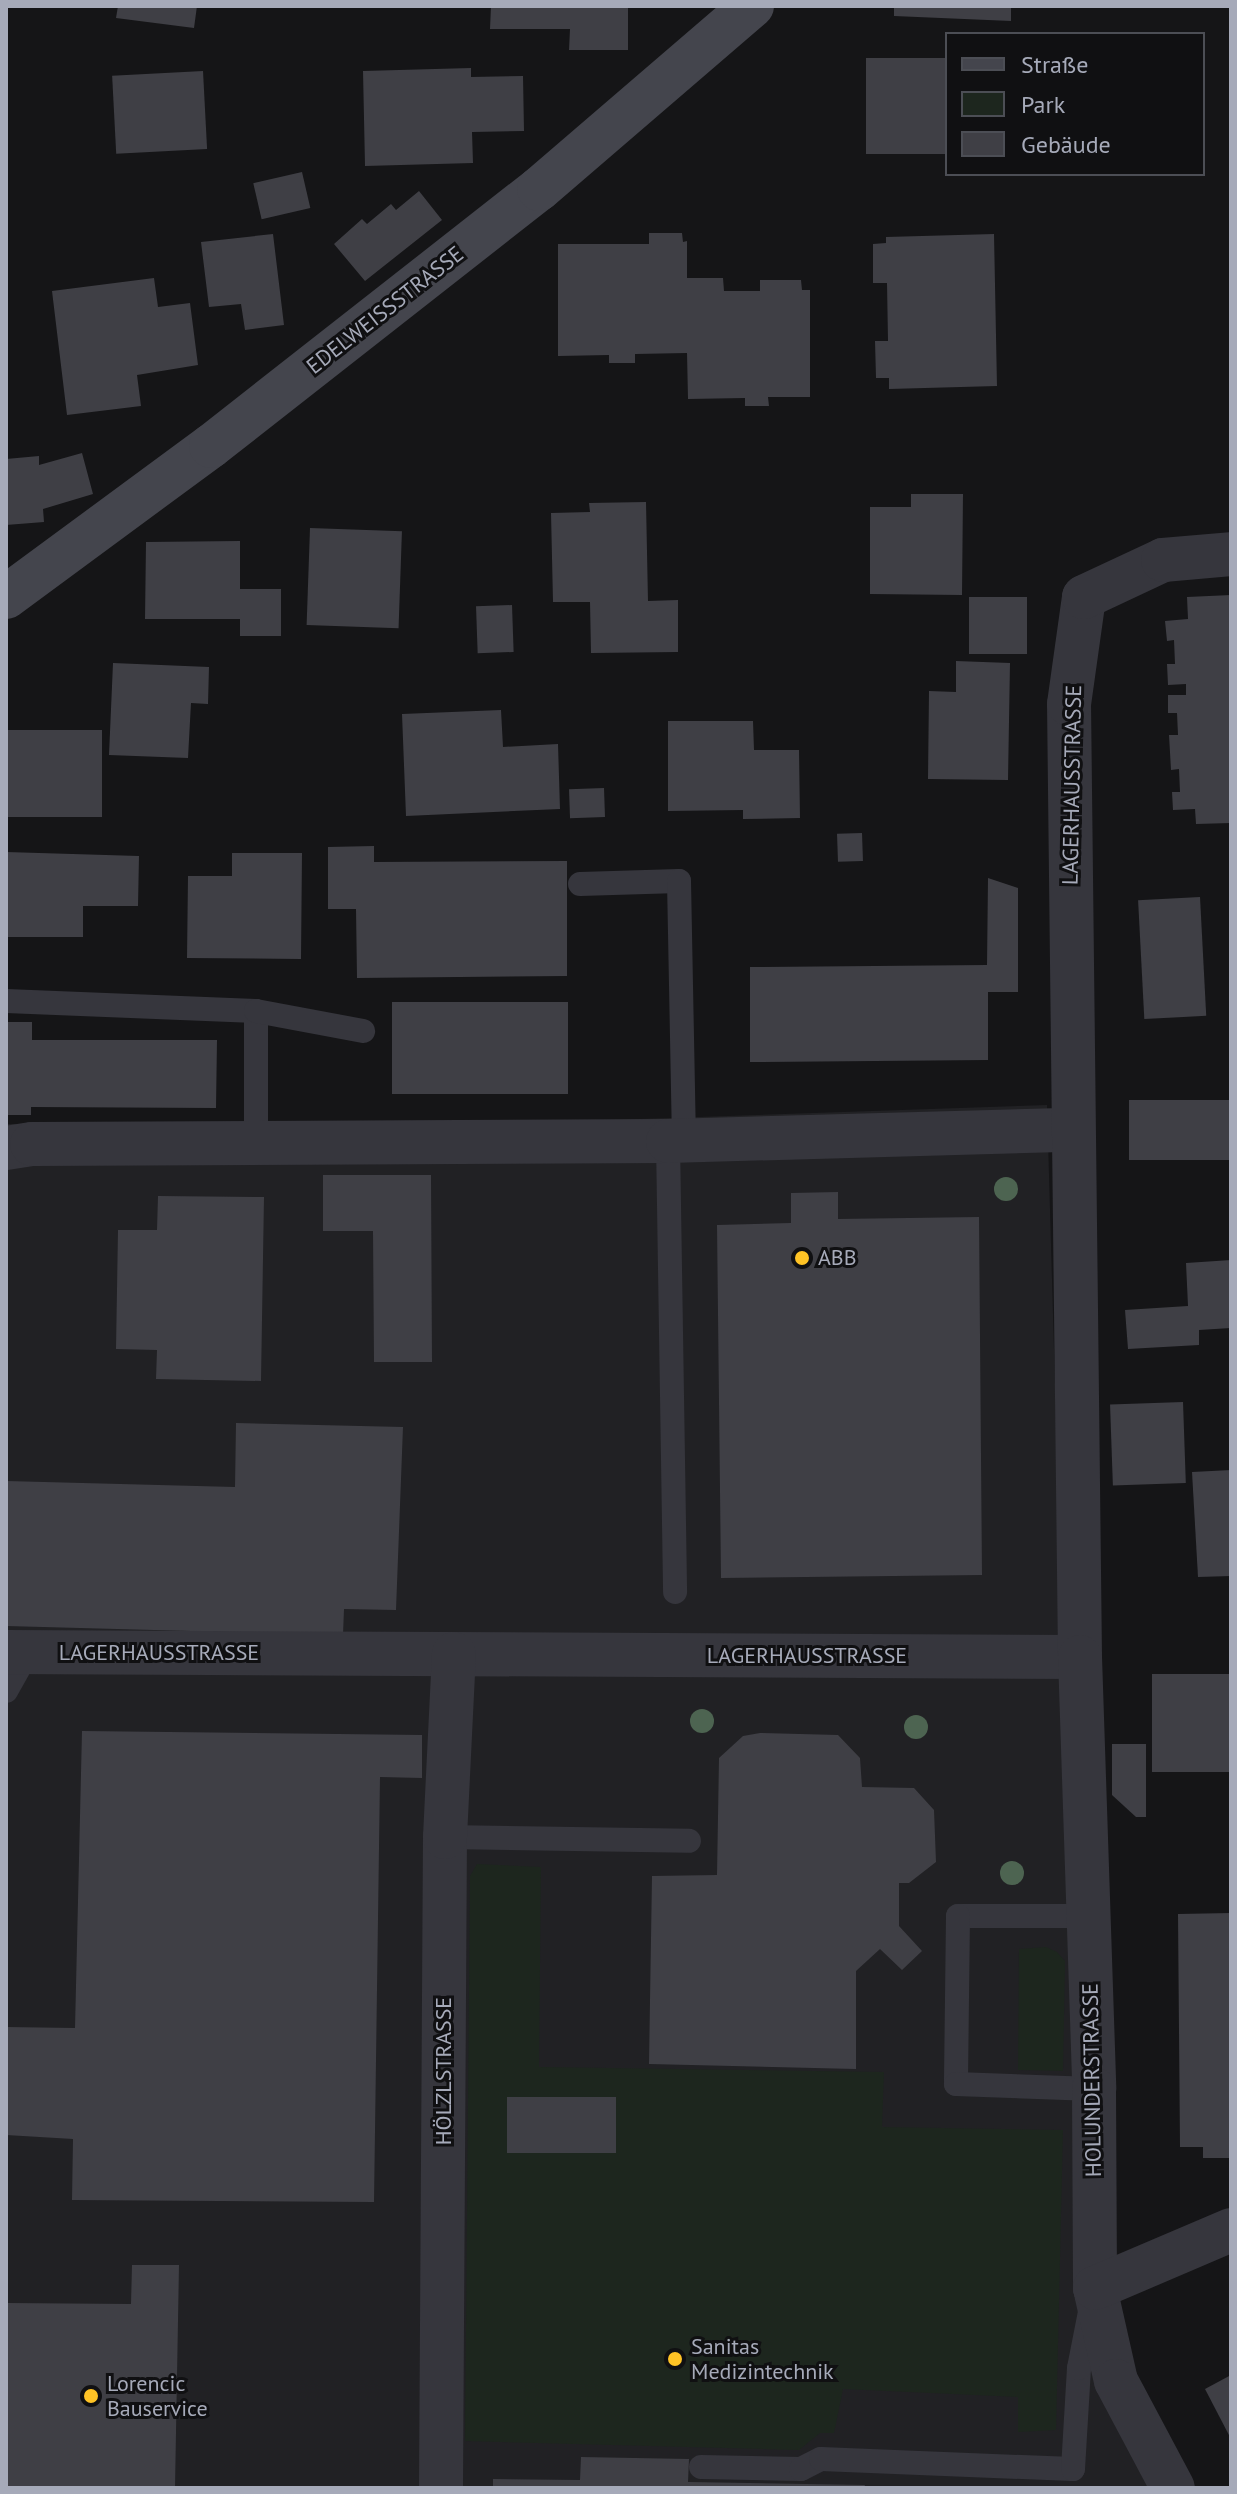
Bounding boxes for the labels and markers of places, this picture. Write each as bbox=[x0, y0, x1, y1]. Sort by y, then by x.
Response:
place label: ABB bbox=[818, 1245, 857, 1271]
marker: ABB bbox=[793, 1249, 811, 1267]
place label: Sanitas Medizintechnik bbox=[691, 2333, 834, 2384]
marker: Sanitas Medizintechnik bbox=[666, 2350, 684, 2368]
place label: Lorencic Bauservice bbox=[107, 2370, 208, 2422]
marker: Lorencic Bauservice bbox=[82, 2387, 100, 2405]

